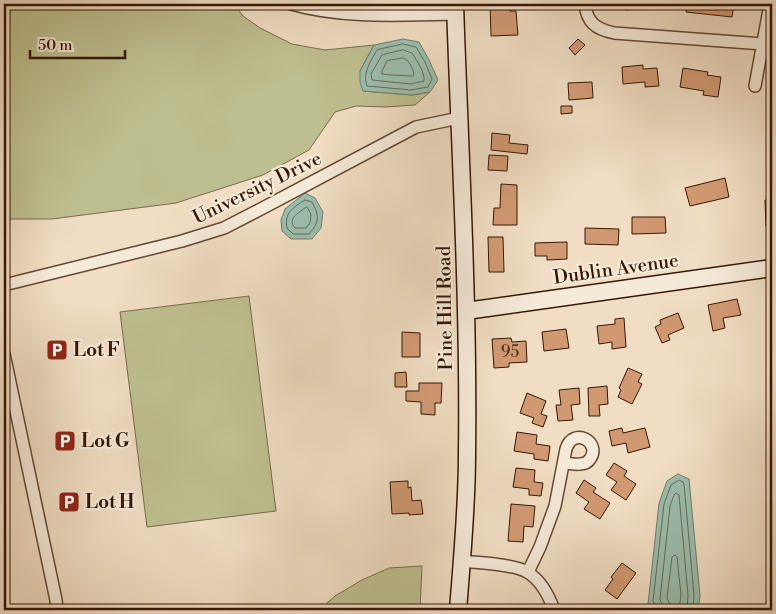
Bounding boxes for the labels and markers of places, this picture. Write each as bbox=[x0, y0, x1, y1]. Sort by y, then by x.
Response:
parking icon: Lot F bbox=[45, 338, 69, 362]
place label: Lot F bbox=[73, 338, 120, 362]
parking icon: Lot G bbox=[53, 429, 77, 453]
place label: Lot G bbox=[81, 429, 130, 453]
parking icon: Lot H bbox=[57, 490, 81, 514]
place label: Lot H bbox=[85, 490, 135, 514]

